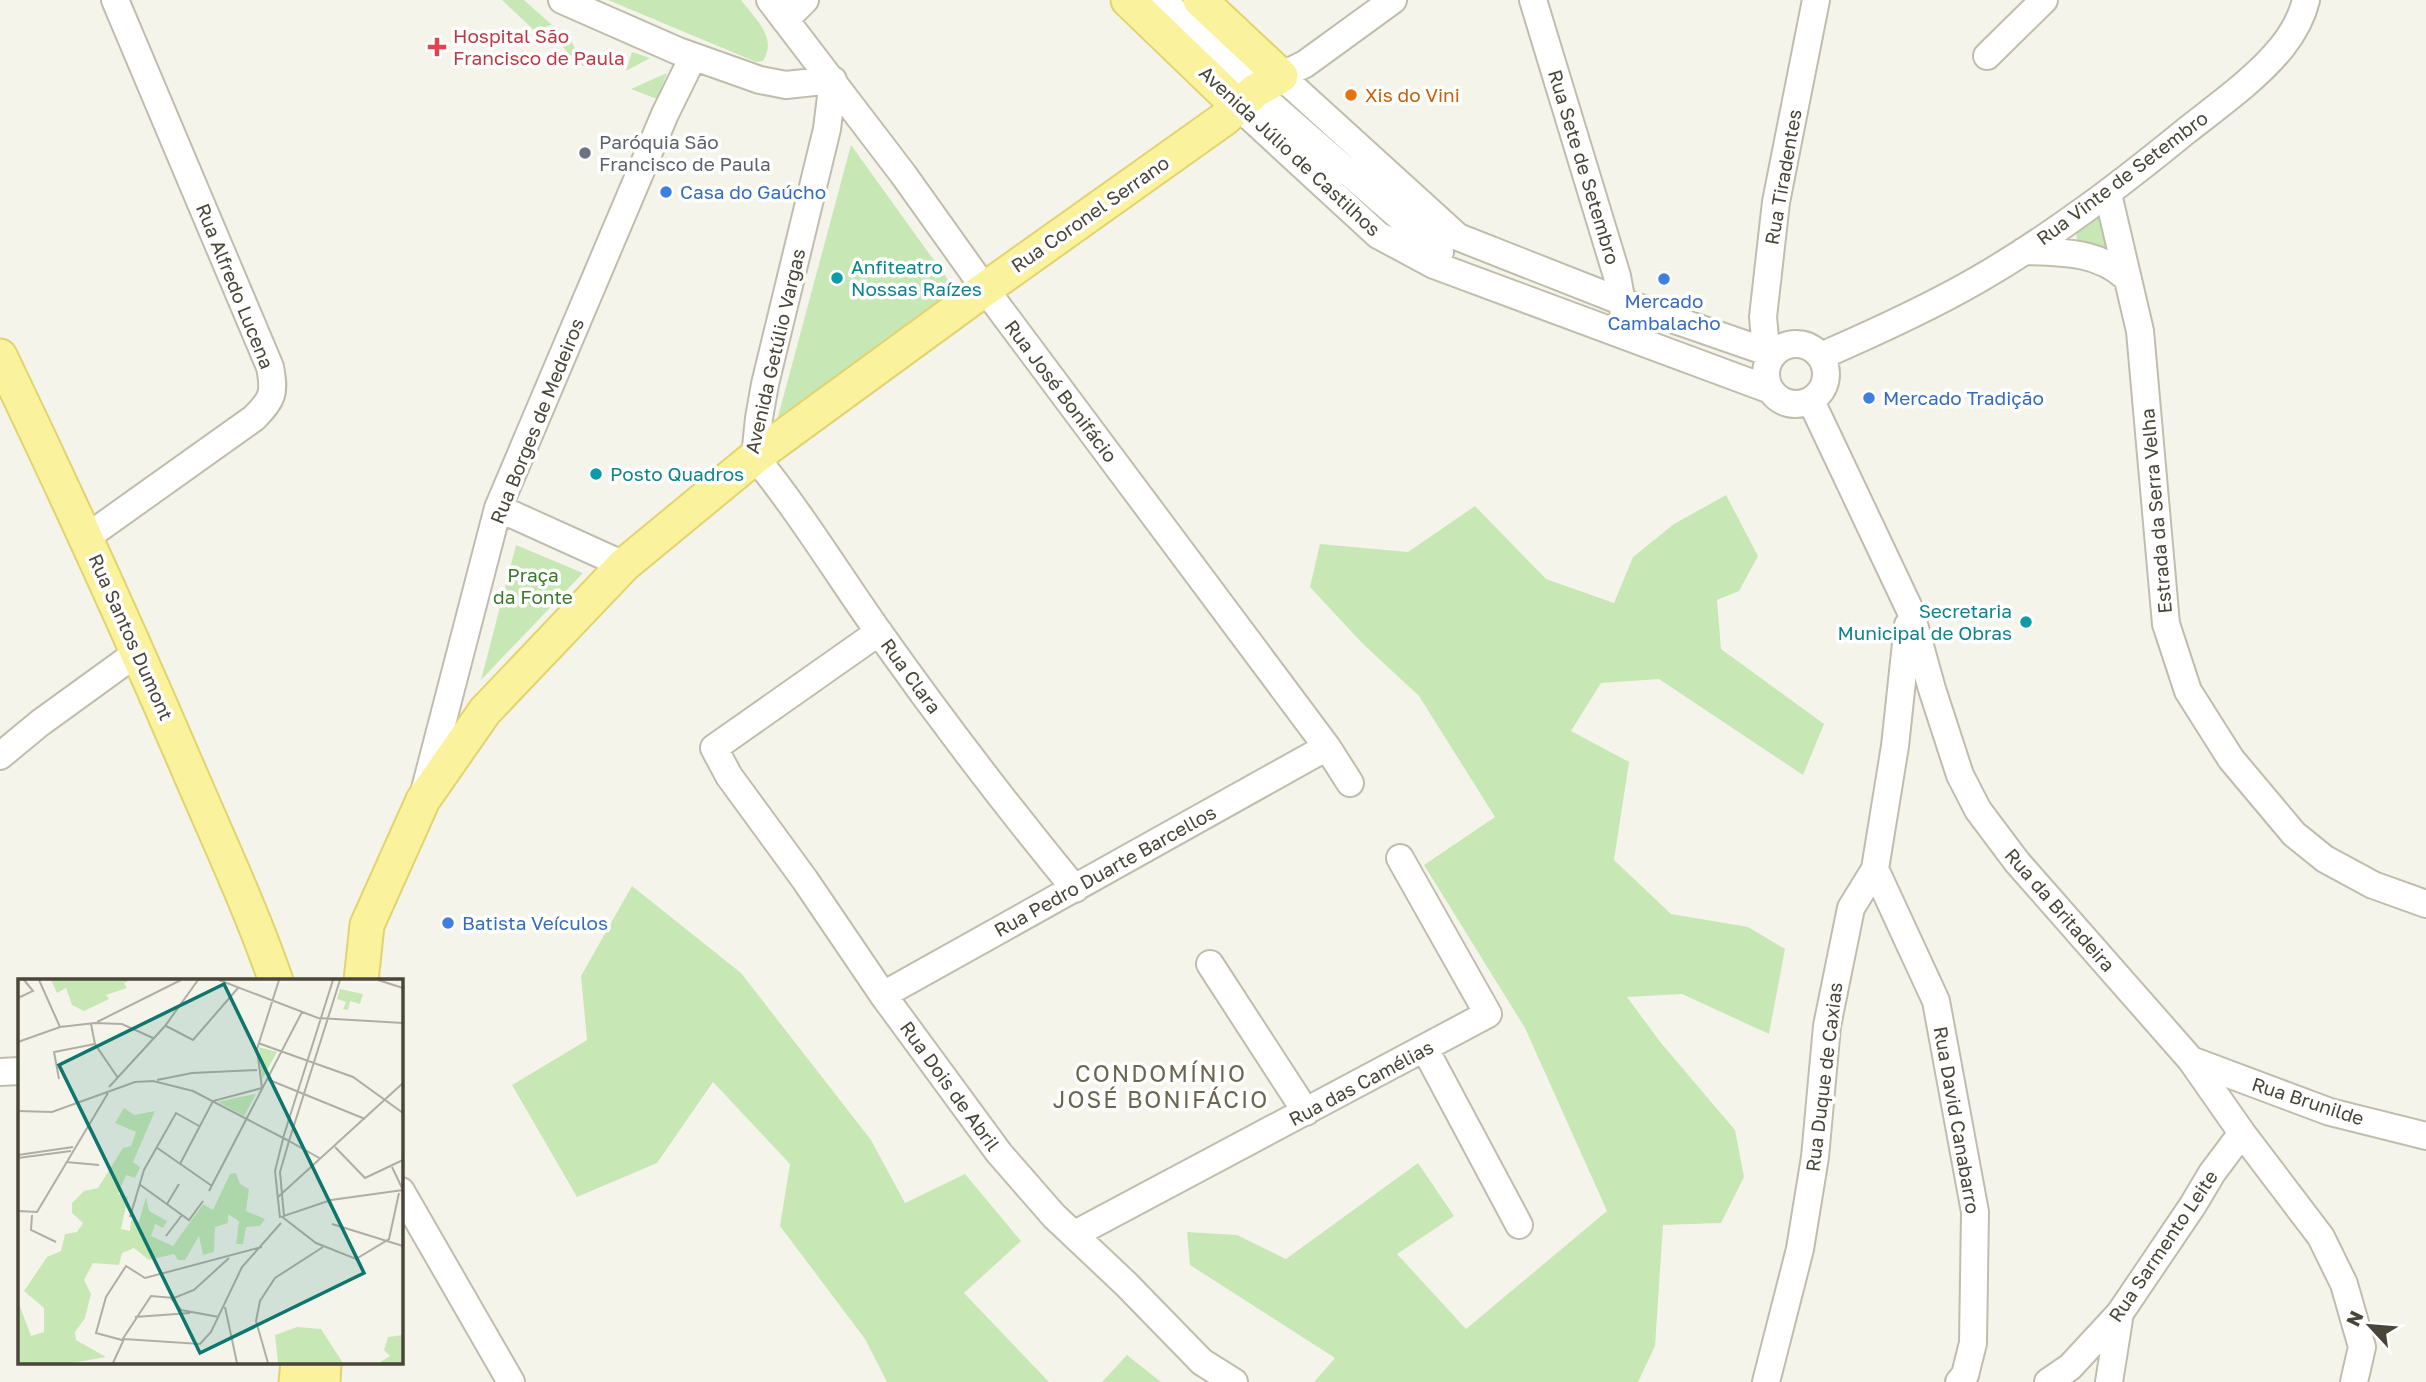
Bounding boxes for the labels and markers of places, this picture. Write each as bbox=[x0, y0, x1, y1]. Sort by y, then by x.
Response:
place label: Hospital São Francisco de Paula bbox=[453, 24, 625, 69]
marker: Hospital São Francisco de Paula bbox=[427, 37, 447, 57]
place label: Xis do Vini bbox=[1365, 83, 1460, 106]
marker: Xis do Vini bbox=[1343, 87, 1359, 103]
place label: Paróquia São Francisco de Paula bbox=[599, 130, 771, 175]
marker: Paróquia São Francisco de Paula bbox=[577, 145, 593, 161]
place label: Casa do Gaúcho bbox=[680, 180, 826, 203]
marker: Casa do Gaúcho bbox=[658, 184, 674, 200]
place label: Anfiteatro Nossas Raízes bbox=[851, 255, 982, 300]
marker: Anfiteatro Nossas Raízes bbox=[829, 270, 845, 286]
marker: Mercado Cambalacho bbox=[1656, 271, 1672, 287]
place label: Mercado Cambalacho bbox=[1607, 289, 1721, 334]
place label: Mercado Tradição bbox=[1883, 386, 2044, 409]
marker: Mercado Tradição bbox=[1861, 390, 1877, 406]
place label: Posto Quadros bbox=[610, 462, 744, 485]
marker: Posto Quadros bbox=[588, 466, 604, 482]
place label: Secretaria Municipal de Obras bbox=[1837, 599, 2012, 644]
marker: Secretaria Municipal de Obras bbox=[2018, 614, 2034, 630]
place label: Batista Veículos bbox=[462, 911, 608, 934]
marker: Batista Veículos bbox=[440, 915, 456, 931]

